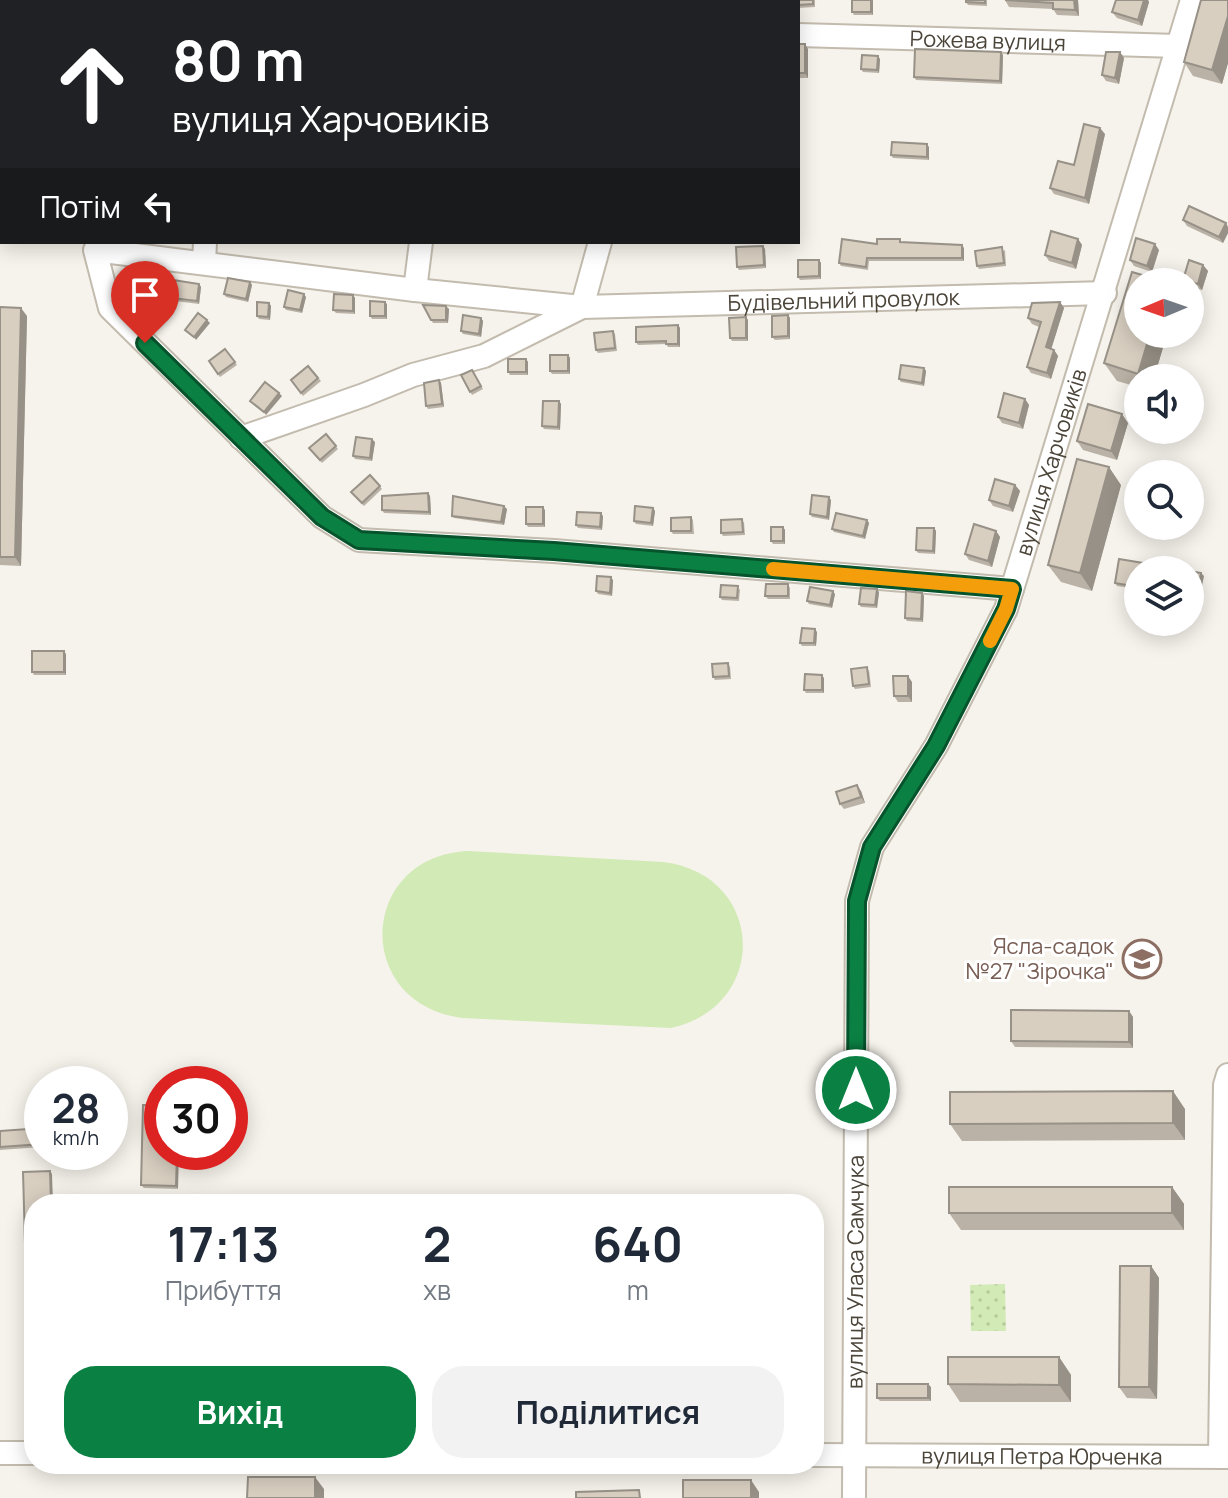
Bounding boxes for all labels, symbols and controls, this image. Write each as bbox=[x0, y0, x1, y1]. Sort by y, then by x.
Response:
text: 80 m bbox=[172, 21, 305, 98]
street label: Рожева вулиця bbox=[909, 23, 1066, 58]
icon: ahead bbox=[40, 32, 144, 136]
text: вулиця Харчовиків bbox=[172, 94, 489, 143]
icon: left bbox=[137, 184, 181, 228]
text: Потім bbox=[40, 186, 121, 227]
pin bbox=[111, 261, 179, 343]
north arrow bbox=[1124, 268, 1204, 348]
map controls bbox=[1124, 268, 1204, 636]
icon: arrive bbox=[123, 273, 167, 317]
street label: Будівельний провулок bbox=[727, 282, 961, 318]
button: sound bbox=[1124, 364, 1204, 444]
street label: вулиця Харчовиків bbox=[1008, 365, 1094, 559]
button: search bbox=[1124, 460, 1204, 540]
button: layers bbox=[1124, 556, 1204, 636]
place label: Ясла-садок №27 "Зірочка" bbox=[965, 931, 1115, 986]
school or university icon: Ясла-садок №27 "Зірочка" bbox=[1121, 938, 1163, 980]
position arrow bbox=[814, 1048, 898, 1132]
speed limit sign: 30 bbox=[144, 1066, 248, 1170]
text: 28 bbox=[52, 1080, 100, 1135]
text: km/h bbox=[53, 1124, 99, 1151]
street label: вулиця Уласа Самчука bbox=[840, 1155, 871, 1389]
text: 17:13 bbox=[167, 1211, 279, 1276]
text: 2 bbox=[423, 1211, 451, 1276]
text: 640 bbox=[592, 1211, 683, 1276]
text: Прибуття bbox=[165, 1272, 282, 1308]
text: хв bbox=[423, 1272, 451, 1308]
text: m bbox=[627, 1272, 649, 1308]
button: Вихід bbox=[64, 1366, 416, 1458]
button: Поділитися bbox=[432, 1366, 784, 1458]
street label: вулиця Петра Юрченка bbox=[921, 1441, 1163, 1472]

